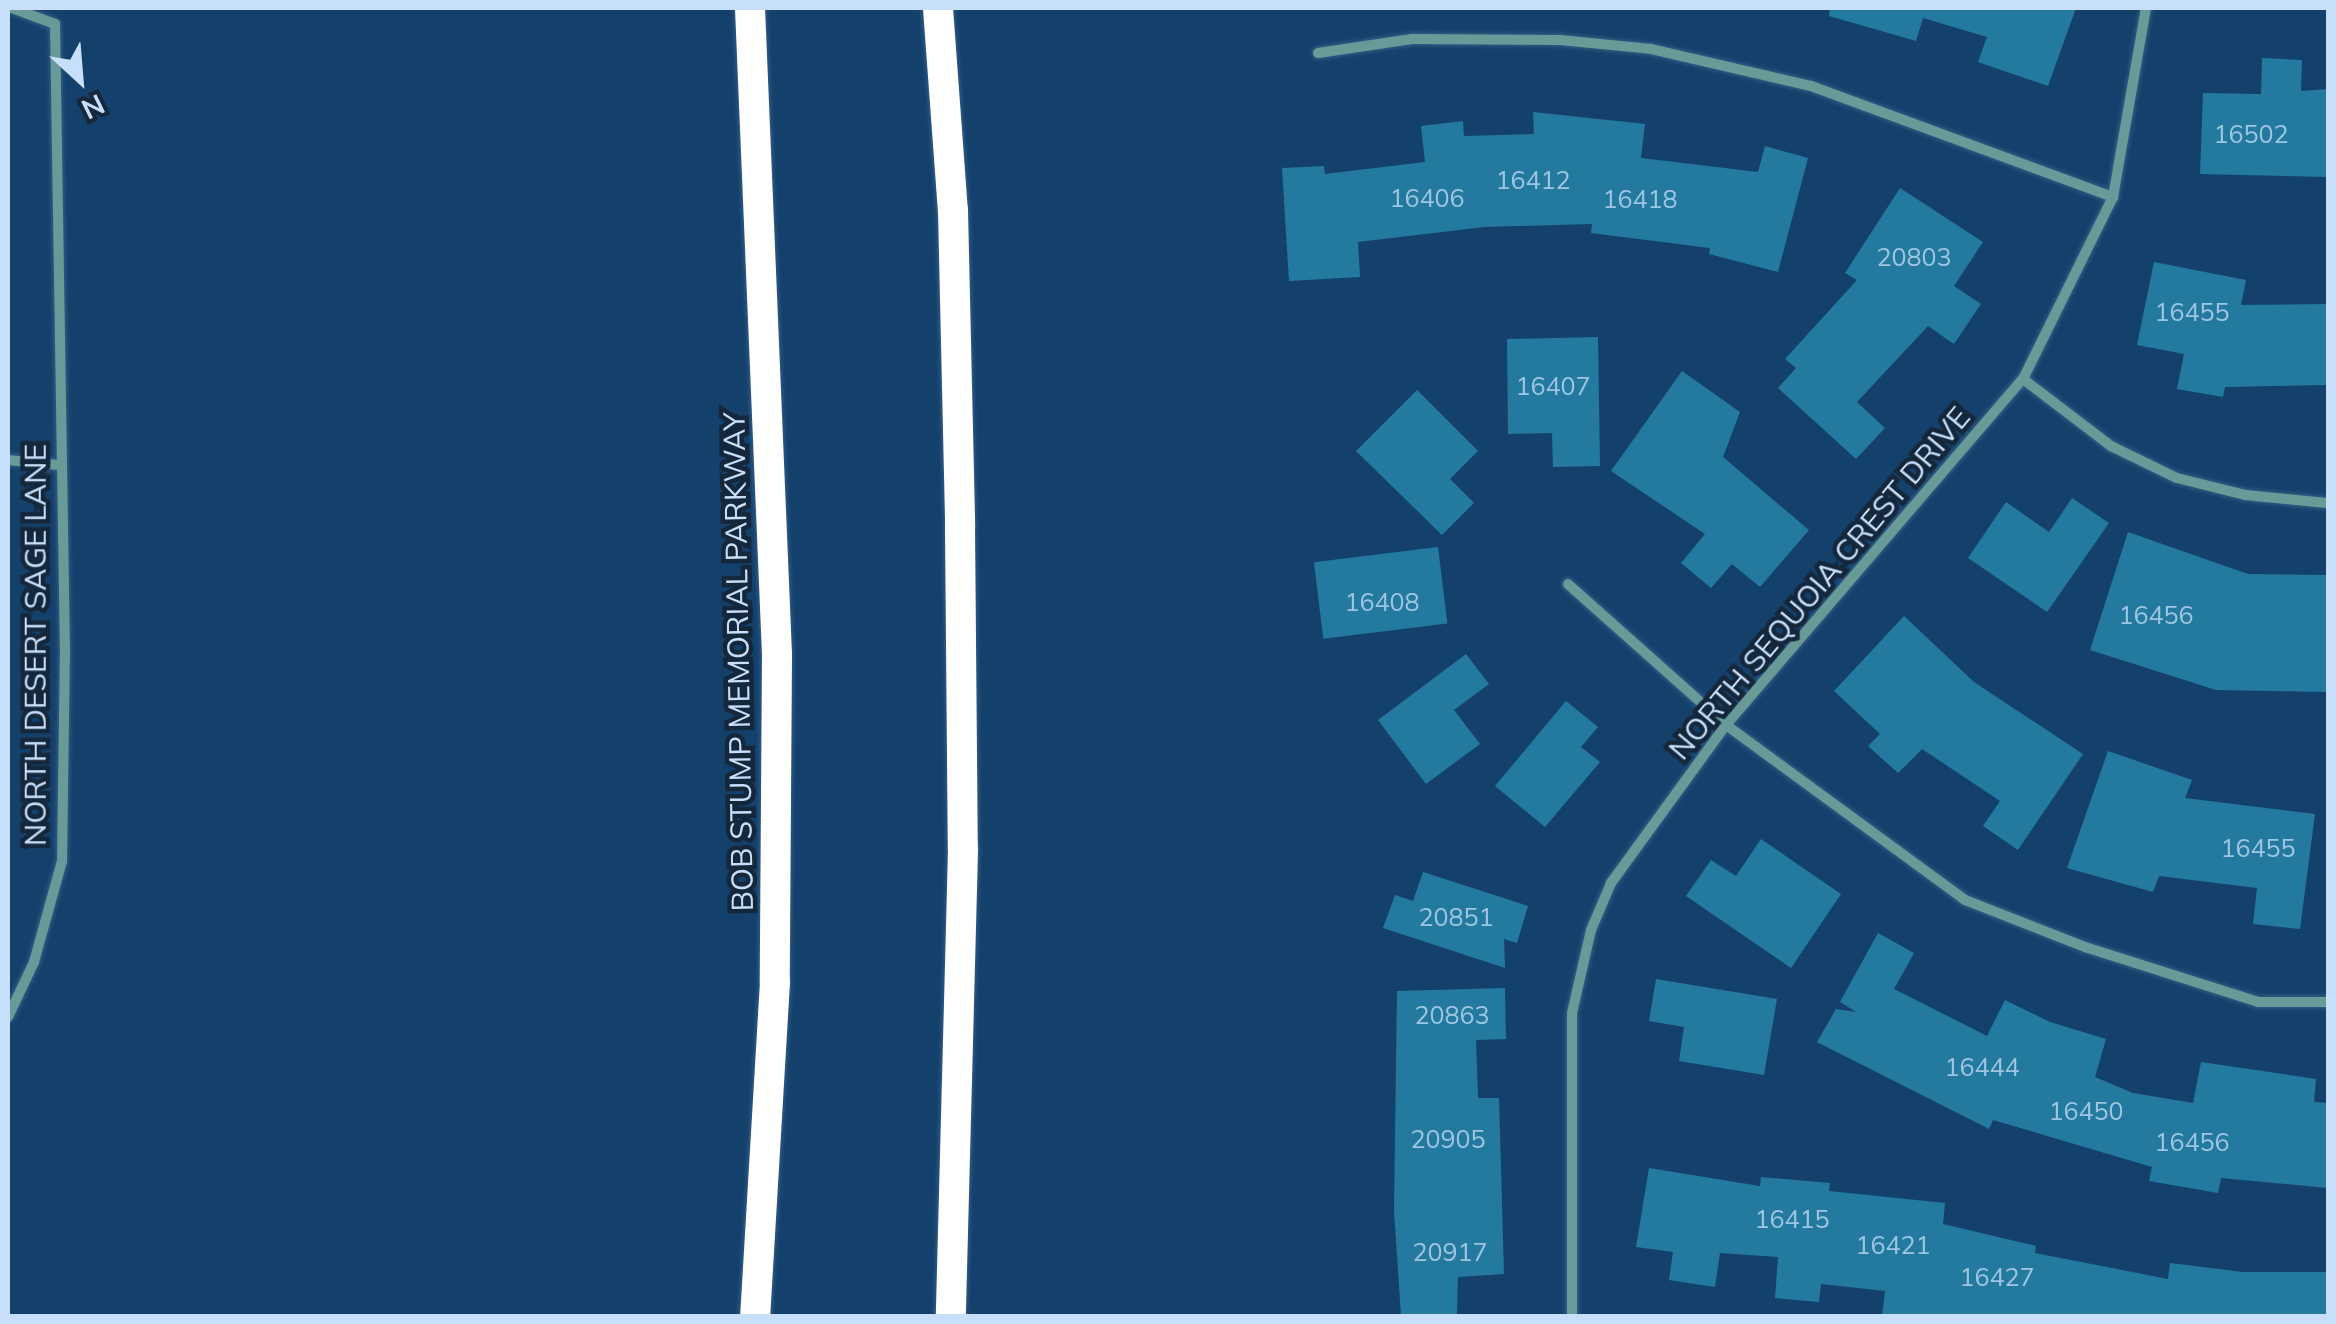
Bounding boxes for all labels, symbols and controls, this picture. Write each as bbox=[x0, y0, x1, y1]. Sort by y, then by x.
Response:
north arrow bbox=[30, 30, 130, 130]
text: N bbox=[76, 87, 111, 128]
house number: 16502 bbox=[2214, 119, 2288, 149]
house number: 16412 bbox=[1496, 165, 1570, 195]
house number: 16406 bbox=[1390, 183, 1464, 213]
house number: 16418 bbox=[1603, 184, 1677, 214]
house number: 20803 bbox=[1877, 242, 1951, 272]
house number: 16455 bbox=[2155, 297, 2229, 327]
house number: 16407 bbox=[1516, 371, 1590, 401]
street label: NORTH SEQUOIA CREST DRIVE bbox=[1661, 399, 1977, 767]
street label: BOB STUMP MEMORIAL PARKWAY bbox=[716, 412, 760, 912]
street label: NORTH DESERT SAGE LANE bbox=[17, 444, 53, 846]
house number: 16408 bbox=[1345, 587, 1419, 617]
house number: 16456 bbox=[2119, 600, 2193, 630]
house number: 16455 bbox=[2221, 833, 2295, 863]
house number: 20851 bbox=[1419, 902, 1493, 932]
house number: 20863 bbox=[1415, 1000, 1489, 1030]
house number: 16444 bbox=[1945, 1052, 2019, 1082]
house number: 16450 bbox=[2049, 1096, 2123, 1126]
house number: 20905 bbox=[1411, 1124, 1485, 1154]
house number: 16456 bbox=[2155, 1127, 2229, 1157]
house number: 16415 bbox=[1755, 1204, 1829, 1234]
house number: 16421 bbox=[1856, 1230, 1930, 1260]
house number: 20917 bbox=[1413, 1237, 1487, 1267]
house number: 16427 bbox=[1960, 1262, 2034, 1292]

